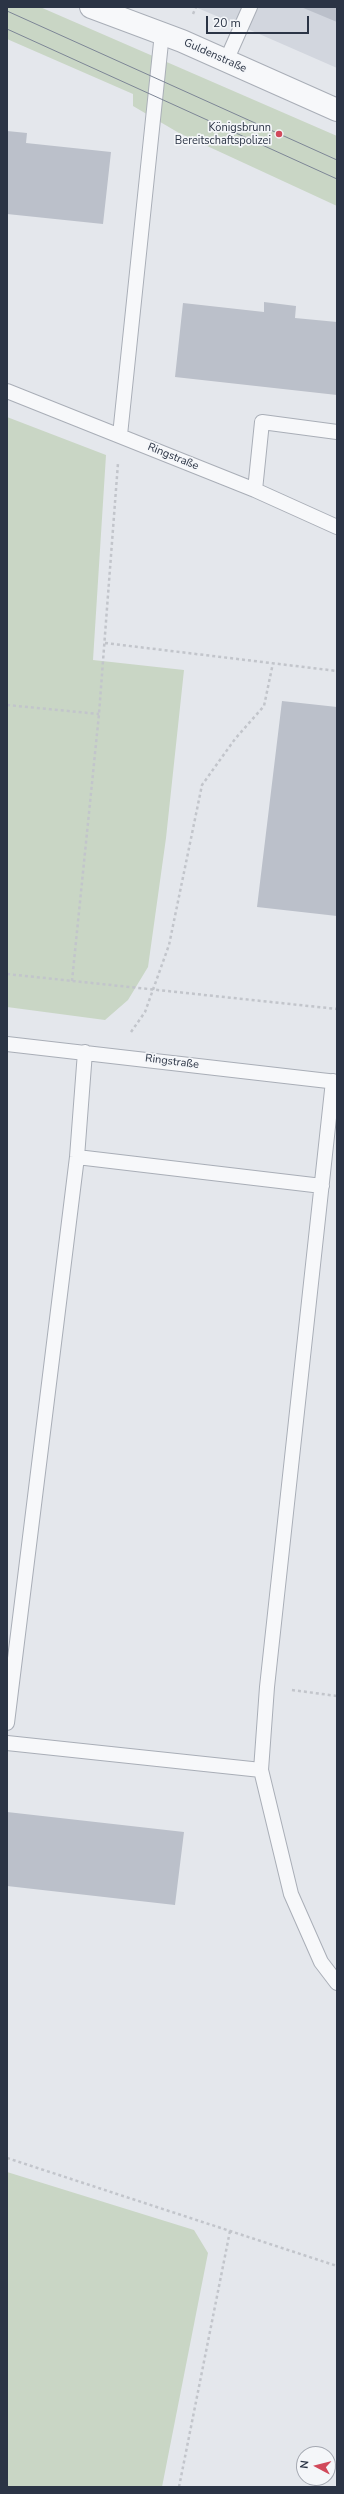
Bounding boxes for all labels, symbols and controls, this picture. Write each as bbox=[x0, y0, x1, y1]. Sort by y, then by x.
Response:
scale bar bbox=[208, 8, 311, 34]
text: 20 m bbox=[213, 15, 241, 31]
street label: Guldenstraße bbox=[182, 36, 248, 76]
place label: Königsbrunn Bereitschaftspolizei bbox=[175, 121, 271, 147]
marker: Königsbrunn Bereitschaftspolizei bbox=[274, 129, 284, 139]
street label: Ringstraße bbox=[145, 441, 201, 473]
street label: Ringstraße bbox=[144, 1052, 200, 1072]
north arrow bbox=[296, 2446, 336, 2486]
text: N bbox=[297, 2460, 313, 2470]

